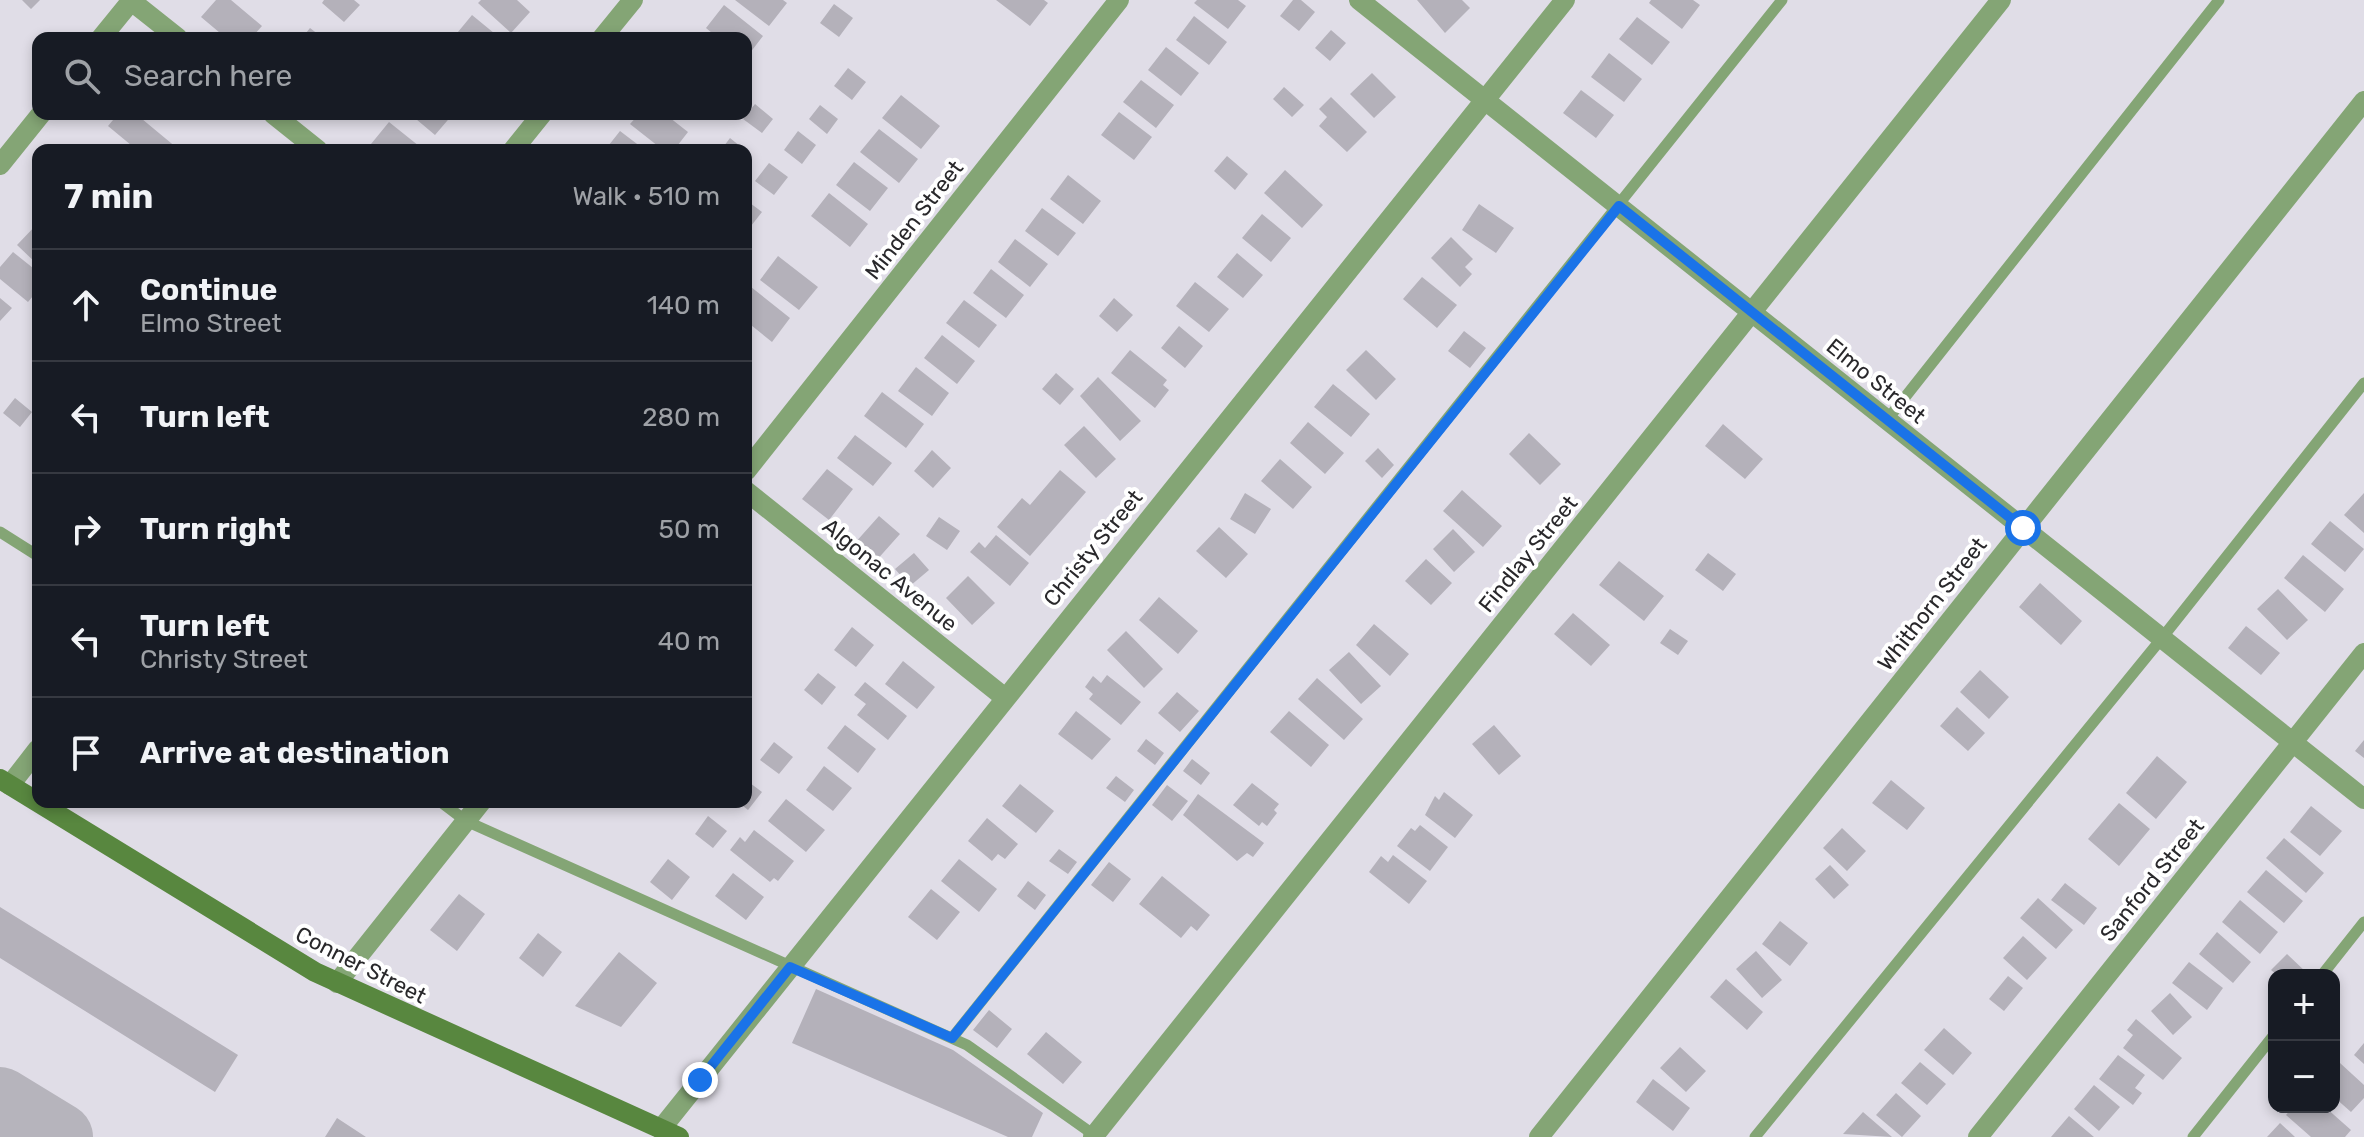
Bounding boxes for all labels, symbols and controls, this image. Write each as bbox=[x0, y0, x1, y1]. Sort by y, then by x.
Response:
search box bbox=[32, 32, 752, 120]
icon: search bbox=[60, 54, 104, 98]
text: Search here bbox=[124, 58, 292, 94]
street label: Minden Street bbox=[859, 155, 969, 285]
text: 7 min bbox=[64, 176, 153, 217]
text: Walk · 510 m bbox=[572, 181, 720, 212]
text: Continue bbox=[140, 272, 277, 308]
icon: ahead bbox=[64, 283, 108, 327]
text: 140 m bbox=[647, 290, 720, 321]
text: Elmo Street bbox=[140, 308, 282, 339]
street label: Elmo Street bbox=[1821, 333, 1931, 429]
icon: left bbox=[64, 395, 108, 439]
text: Turn left bbox=[140, 399, 270, 435]
text: 280 m bbox=[642, 402, 720, 433]
street label: Christy Street bbox=[1038, 484, 1148, 612]
street label: Findlay Street bbox=[1473, 490, 1584, 618]
icon: right bbox=[64, 507, 108, 551]
route start bbox=[2005, 510, 2041, 546]
text: Turn right bbox=[140, 511, 291, 547]
street label: Algonac Avenue bbox=[817, 512, 963, 638]
text: 50 m bbox=[659, 514, 720, 545]
street label: Whithorn Street bbox=[1872, 532, 1993, 676]
text: Turn left bbox=[140, 608, 270, 644]
icon: left bbox=[64, 619, 108, 663]
text: 40 m bbox=[658, 626, 720, 657]
text: Christy Street bbox=[140, 644, 308, 675]
icon: arrive bbox=[64, 731, 108, 775]
text: Arrive at destination bbox=[140, 735, 450, 771]
street label: Sanford Street bbox=[2094, 813, 2210, 947]
street label: Conner Street bbox=[291, 920, 431, 1010]
map controls bbox=[2268, 969, 2340, 1113]
button: + bbox=[2268, 969, 2340, 1041]
button: − bbox=[2268, 1041, 2340, 1113]
route end bbox=[682, 1062, 718, 1098]

